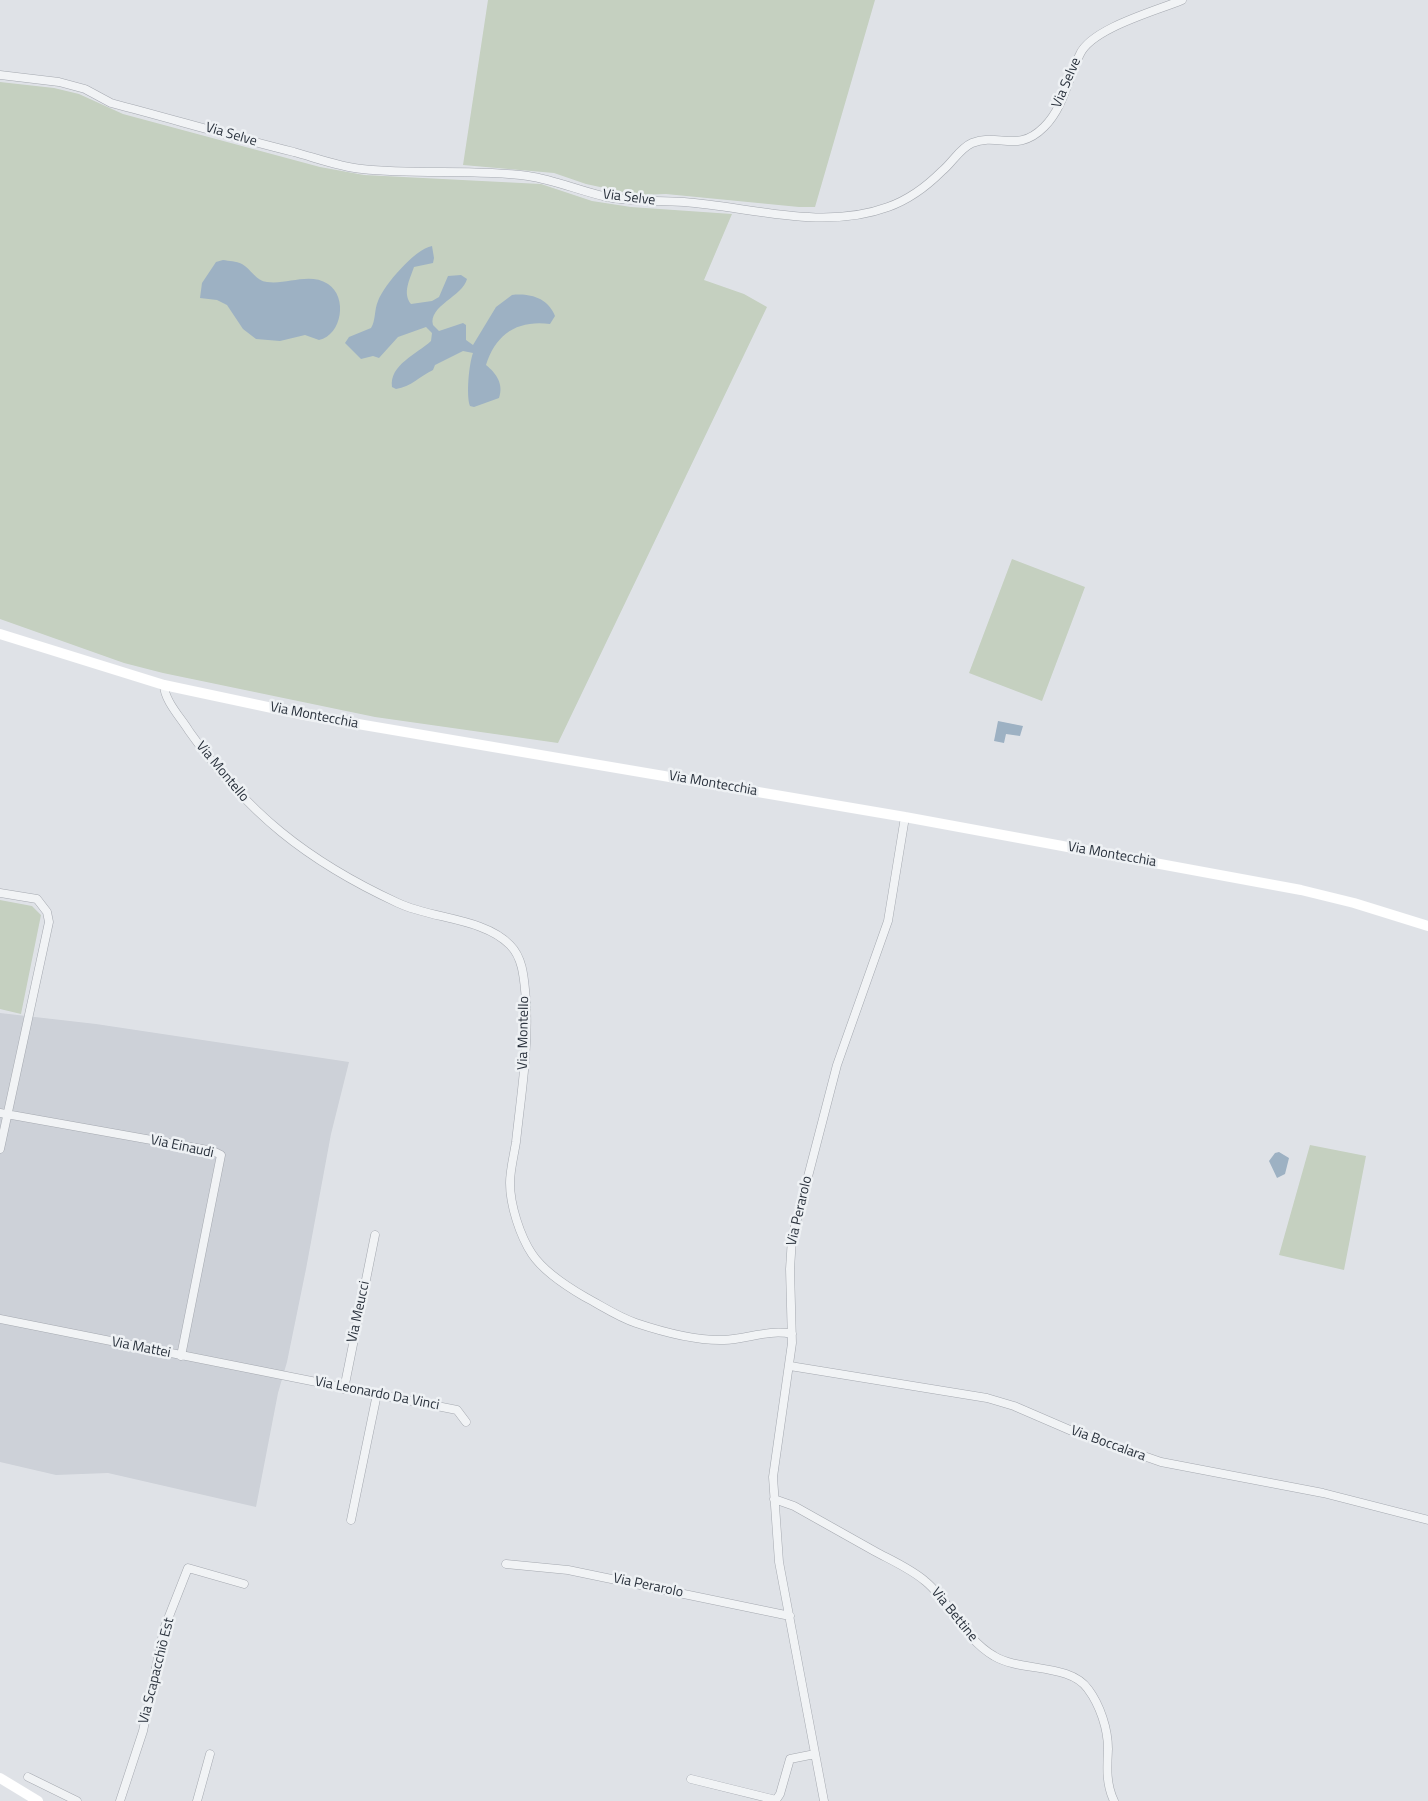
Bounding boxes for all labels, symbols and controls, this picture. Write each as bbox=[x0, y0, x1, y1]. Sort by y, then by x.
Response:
street label: Via Selve bbox=[1049, 55, 1085, 111]
street label: Via Selve bbox=[203, 120, 259, 150]
street label: Via Selve bbox=[602, 186, 656, 210]
street label: Via Montecchia bbox=[268, 699, 360, 733]
street label: Via Montello bbox=[192, 738, 252, 806]
street label: Via Montecchia bbox=[667, 768, 759, 800]
street label: Via Montecchia bbox=[1066, 839, 1158, 871]
street label: Via Montello bbox=[515, 996, 533, 1070]
street label: Via Einaudi bbox=[149, 1132, 215, 1162]
street label: Via Perarolo bbox=[784, 1174, 816, 1248]
street label: Via Meucci bbox=[344, 1280, 374, 1344]
street label: Via Mattei bbox=[110, 1334, 172, 1362]
street label: Via Leonardo Da Vinci bbox=[313, 1374, 441, 1414]
street label: Via Boccalara bbox=[1068, 1423, 1148, 1465]
street label: Via Perarolo bbox=[611, 1570, 685, 1602]
street label: Via Bettine bbox=[927, 1585, 981, 1645]
street label: Via Scapacchiò Est bbox=[136, 1616, 178, 1726]

